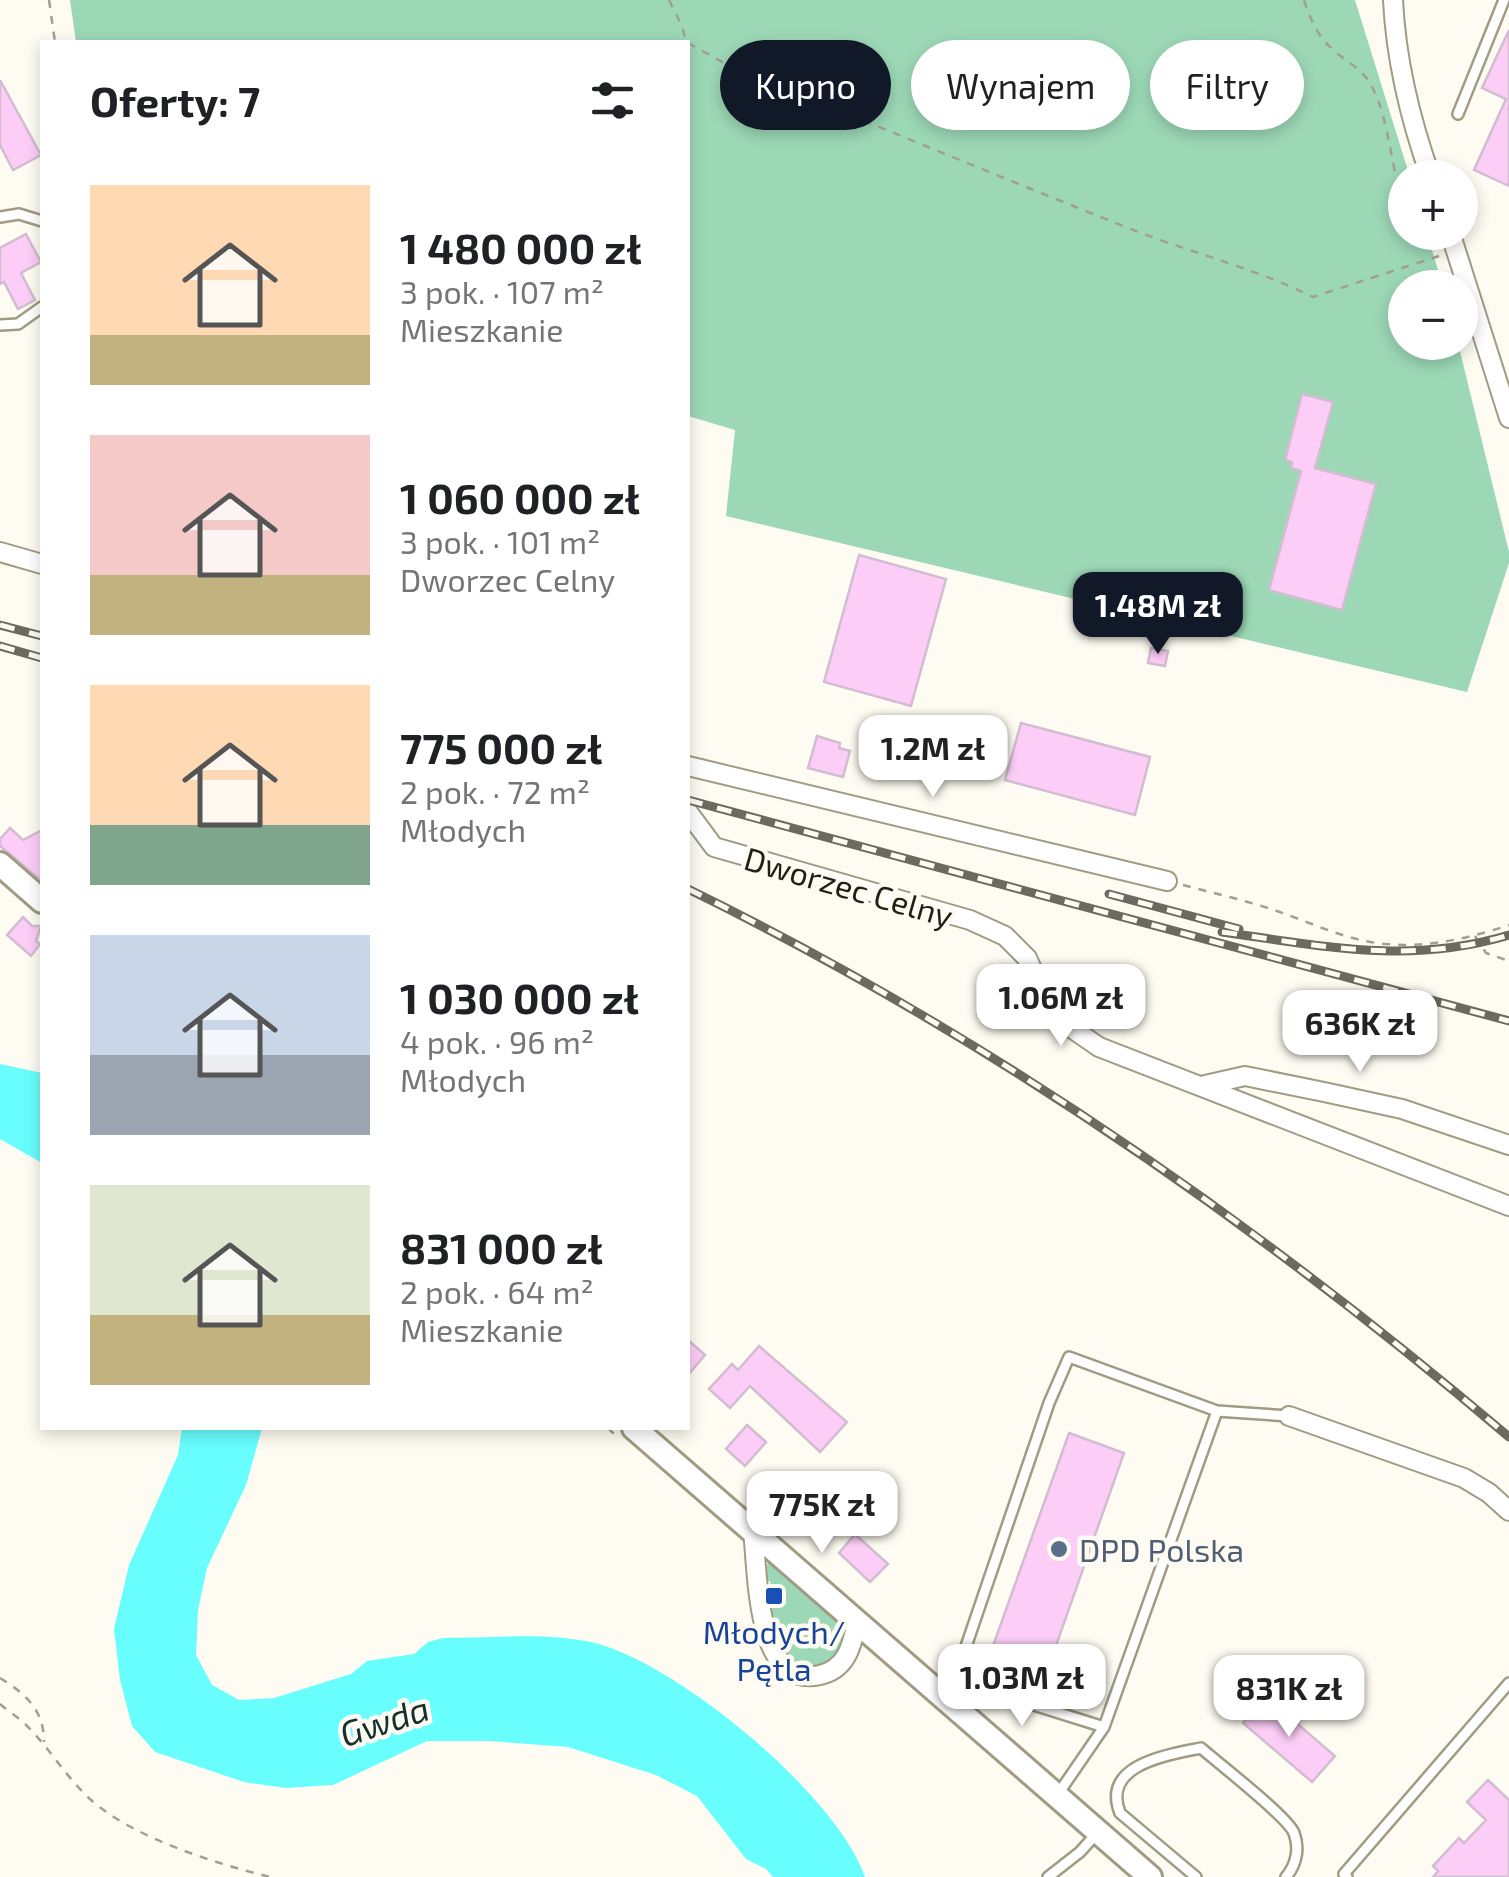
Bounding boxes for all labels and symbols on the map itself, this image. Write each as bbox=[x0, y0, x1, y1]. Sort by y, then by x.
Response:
pin: 1.48M zł bbox=[1055, 572, 1261, 657]
pin: 1.2M zł bbox=[841, 715, 1025, 800]
street label: Dworzec Celny bbox=[740, 838, 958, 934]
pin: 1.06M zł bbox=[958, 964, 1164, 1049]
pin: 636K zł bbox=[1268, 990, 1452, 1075]
pin: 775K zł bbox=[730, 1471, 914, 1556]
place label: DPD Polska bbox=[1079, 1530, 1244, 1568]
marker: DPD Polska bbox=[1048, 1538, 1070, 1560]
marker: Młodych/ Pętla bbox=[763, 1585, 785, 1607]
place label: Młodych/ Pętla bbox=[703, 1612, 845, 1687]
pin: 1.03M zł bbox=[919, 1644, 1125, 1729]
pin: 831K zł bbox=[1197, 1655, 1381, 1740]
water label: Gwda bbox=[334, 1686, 434, 1754]

